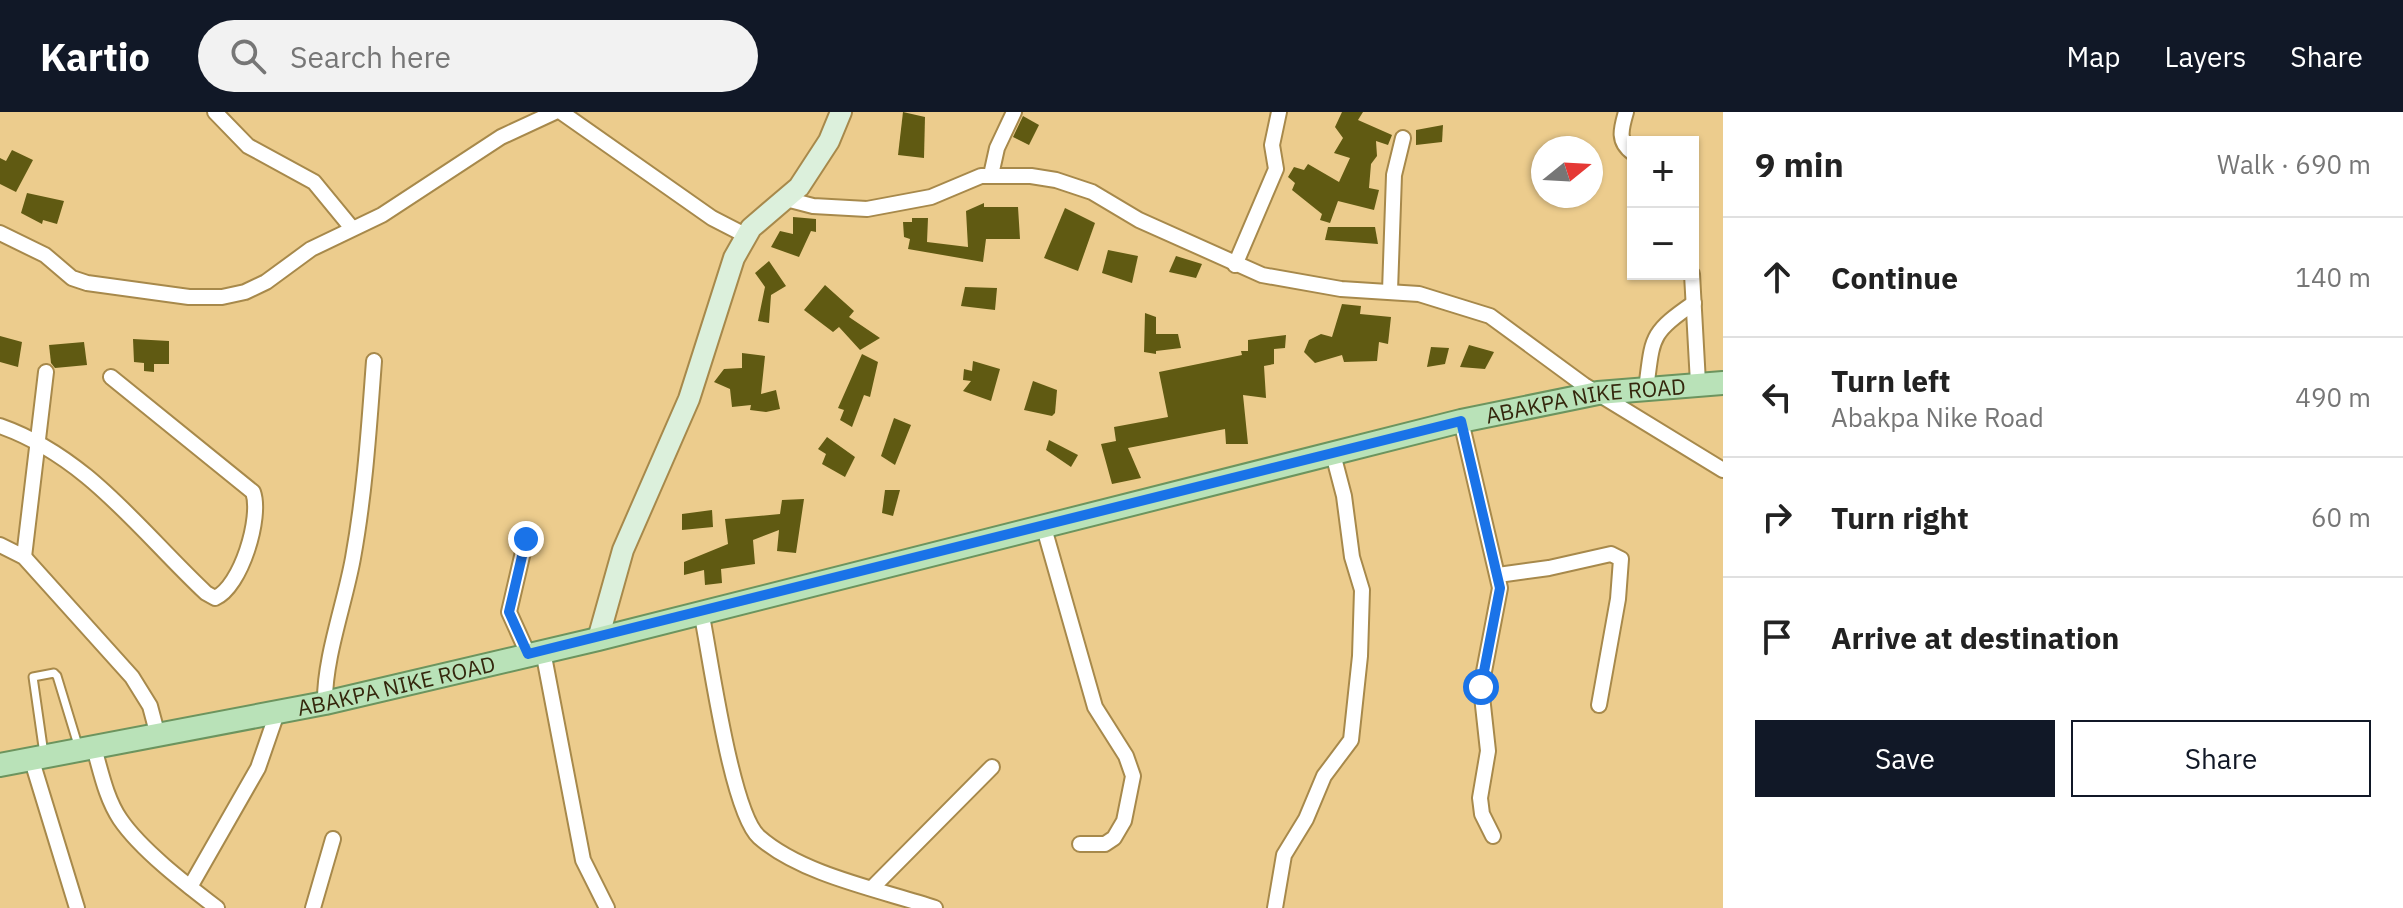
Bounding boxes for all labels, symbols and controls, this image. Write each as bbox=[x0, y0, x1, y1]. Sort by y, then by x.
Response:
search box bbox=[198, 20, 758, 92]
text: Kartio bbox=[40, 32, 150, 81]
icon: search bbox=[226, 34, 270, 78]
text: Search here bbox=[290, 37, 451, 76]
text: Map bbox=[2066, 38, 2120, 75]
text: Layers bbox=[2164, 38, 2246, 75]
text: Share bbox=[2290, 38, 2363, 75]
north arrow bbox=[1531, 136, 1603, 208]
map controls bbox=[1627, 136, 1699, 280]
button: + bbox=[1627, 136, 1699, 208]
text: 9 min bbox=[1755, 142, 1844, 186]
text: Walk · 690 m bbox=[2217, 147, 2371, 181]
button: − bbox=[1627, 208, 1699, 280]
icon: ahead bbox=[1755, 255, 1799, 299]
text: Continue bbox=[1831, 258, 1958, 297]
text: 140 m bbox=[2295, 260, 2371, 294]
text: Turn left bbox=[1831, 361, 1950, 400]
street label: ABAKPA NIKE ROAD bbox=[1483, 371, 1687, 430]
icon: left bbox=[1755, 375, 1799, 419]
text: 490 m bbox=[2295, 380, 2371, 414]
text: Abakpa Nike Road bbox=[1831, 400, 2044, 434]
icon: right bbox=[1755, 495, 1799, 539]
text: Turn right bbox=[1831, 498, 1969, 537]
text: 60 m bbox=[2311, 500, 2371, 534]
route end bbox=[508, 521, 544, 557]
icon: arrive bbox=[1755, 615, 1799, 659]
text: Arrive at destination bbox=[1831, 618, 2119, 657]
street label: ABAKPA NIKE ROAD bbox=[295, 649, 498, 722]
route start bbox=[1463, 669, 1499, 705]
button: Save bbox=[1755, 720, 2055, 797]
button: Share bbox=[2071, 720, 2371, 797]

